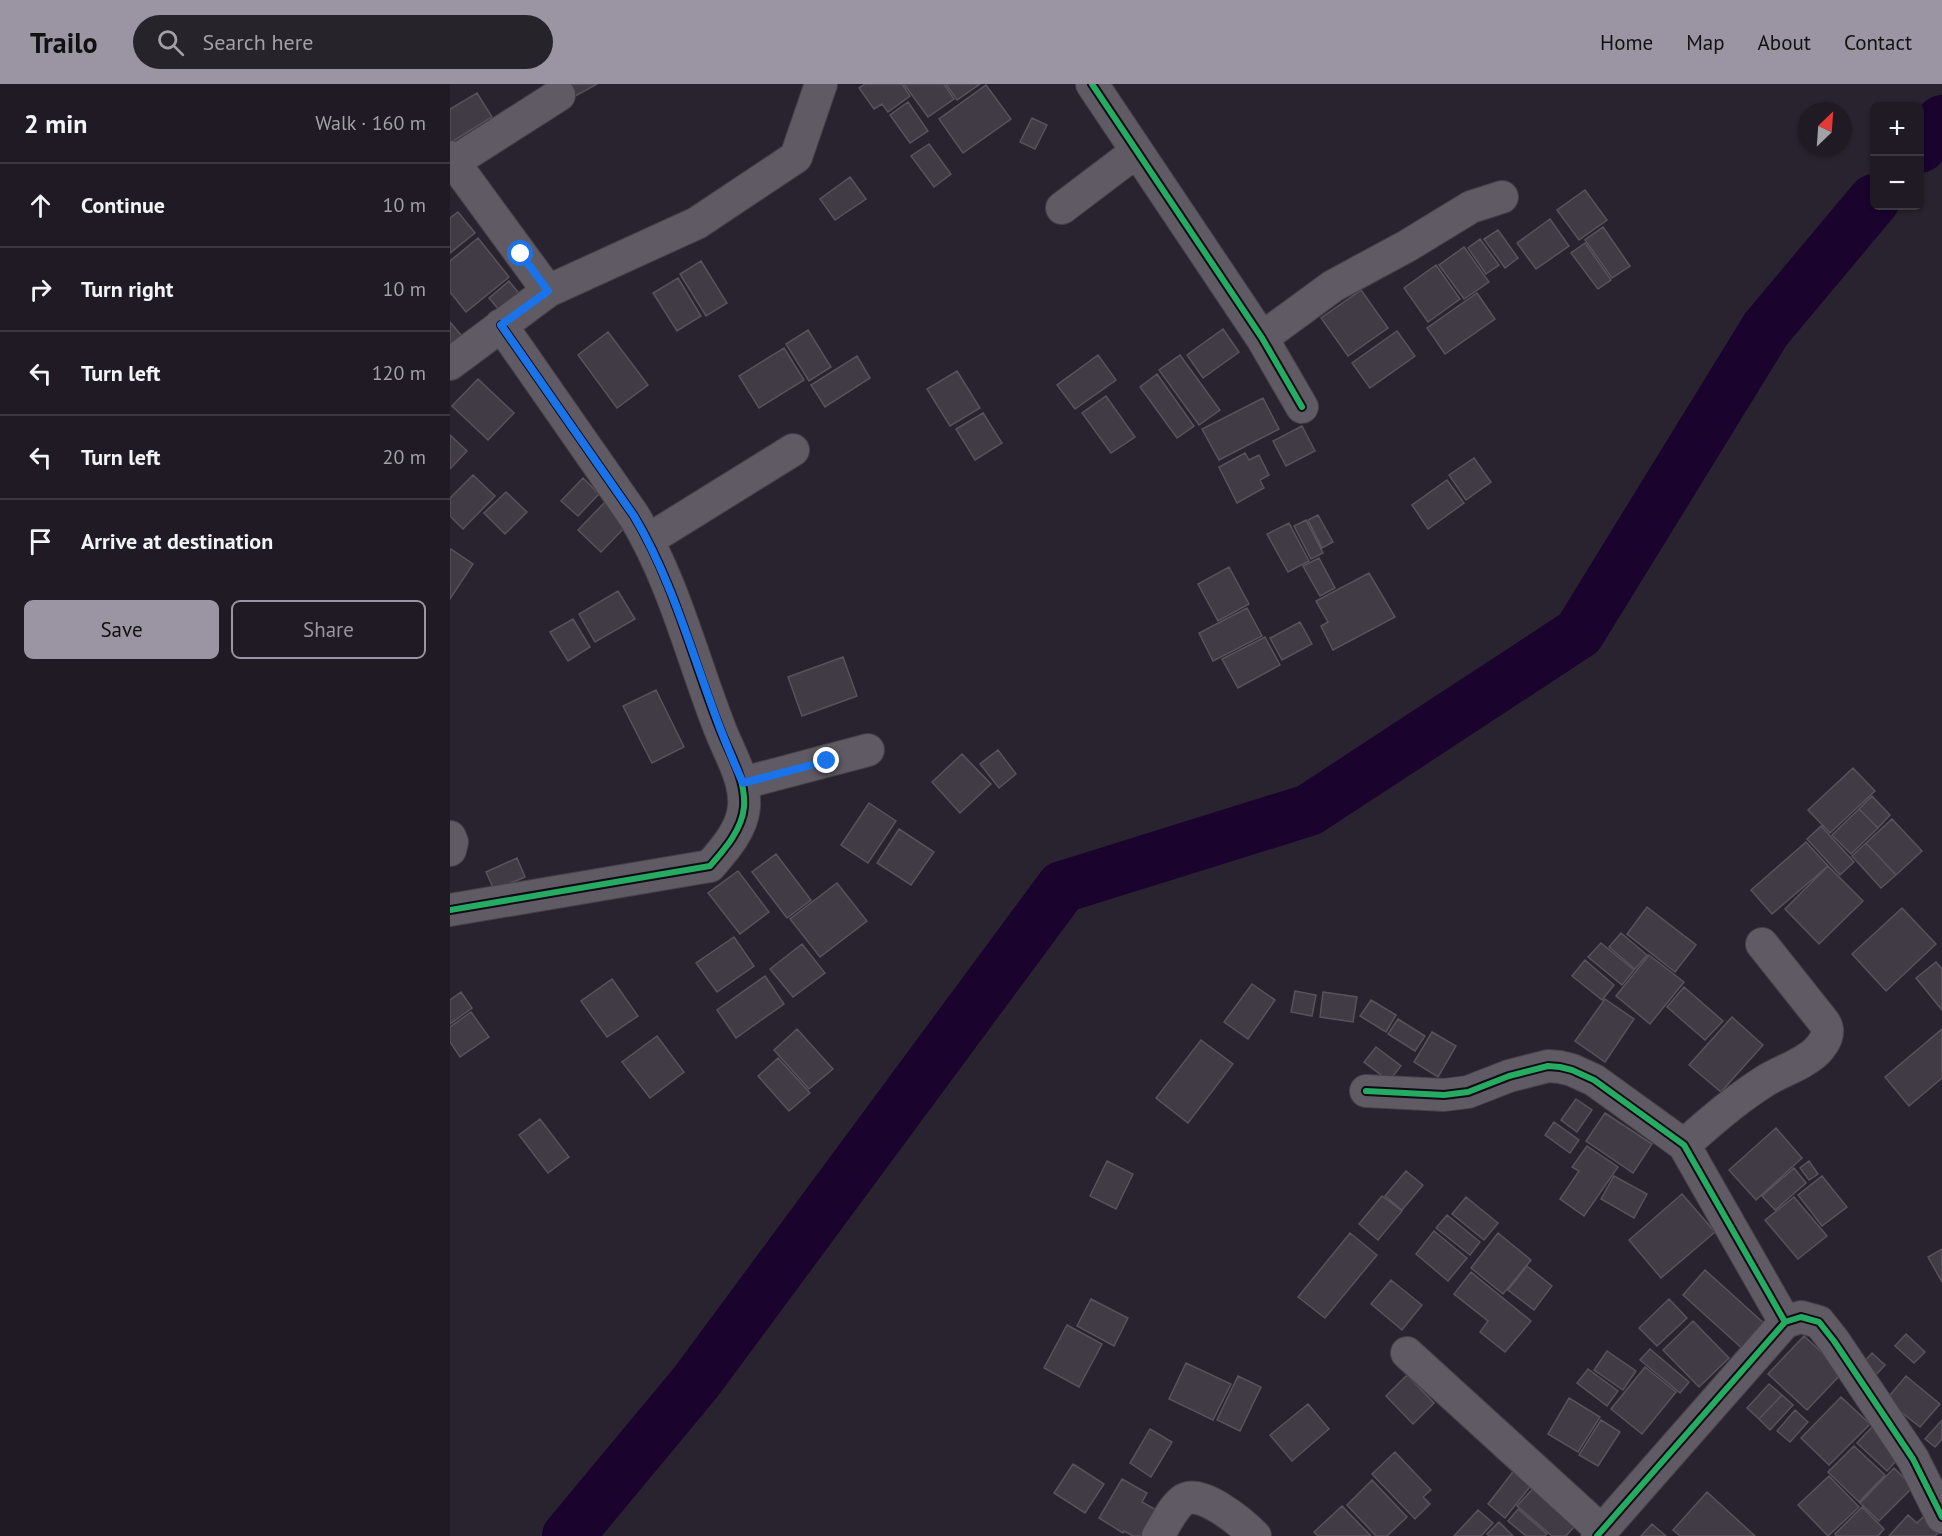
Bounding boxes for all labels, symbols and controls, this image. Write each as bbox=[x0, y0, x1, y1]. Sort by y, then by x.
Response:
search box bbox=[133, 15, 553, 69]
text: Trailo bbox=[30, 24, 97, 61]
icon: search bbox=[154, 26, 187, 59]
text: Search here bbox=[202, 28, 313, 56]
text: Home bbox=[1600, 29, 1653, 56]
text: Map bbox=[1686, 29, 1725, 56]
text: About bbox=[1758, 29, 1811, 56]
text: Contact bbox=[1844, 29, 1912, 56]
north arrow bbox=[1798, 102, 1852, 156]
map controls bbox=[1870, 102, 1924, 210]
button: + bbox=[1870, 102, 1924, 156]
text: 2 min bbox=[24, 107, 87, 140]
text: Walk · 160 m bbox=[315, 110, 426, 136]
button: − bbox=[1870, 156, 1924, 210]
icon: ahead bbox=[24, 189, 57, 222]
text: Continue bbox=[81, 191, 165, 219]
text: 10 m bbox=[383, 192, 426, 218]
route start bbox=[507, 240, 533, 266]
icon: right bbox=[24, 273, 57, 306]
text: Turn right bbox=[81, 275, 173, 303]
text: 10 m bbox=[383, 276, 426, 302]
icon: left bbox=[24, 357, 57, 390]
text: Turn left bbox=[81, 359, 161, 387]
text: 120 m bbox=[372, 360, 426, 386]
icon: left bbox=[24, 441, 57, 474]
text: Turn left bbox=[81, 443, 161, 471]
text: 20 m bbox=[383, 444, 426, 470]
icon: arrive bbox=[24, 525, 57, 558]
text: Arrive at destination bbox=[81, 527, 273, 555]
button: Save bbox=[24, 600, 219, 659]
button: Share bbox=[231, 600, 426, 659]
route end bbox=[813, 747, 839, 773]

